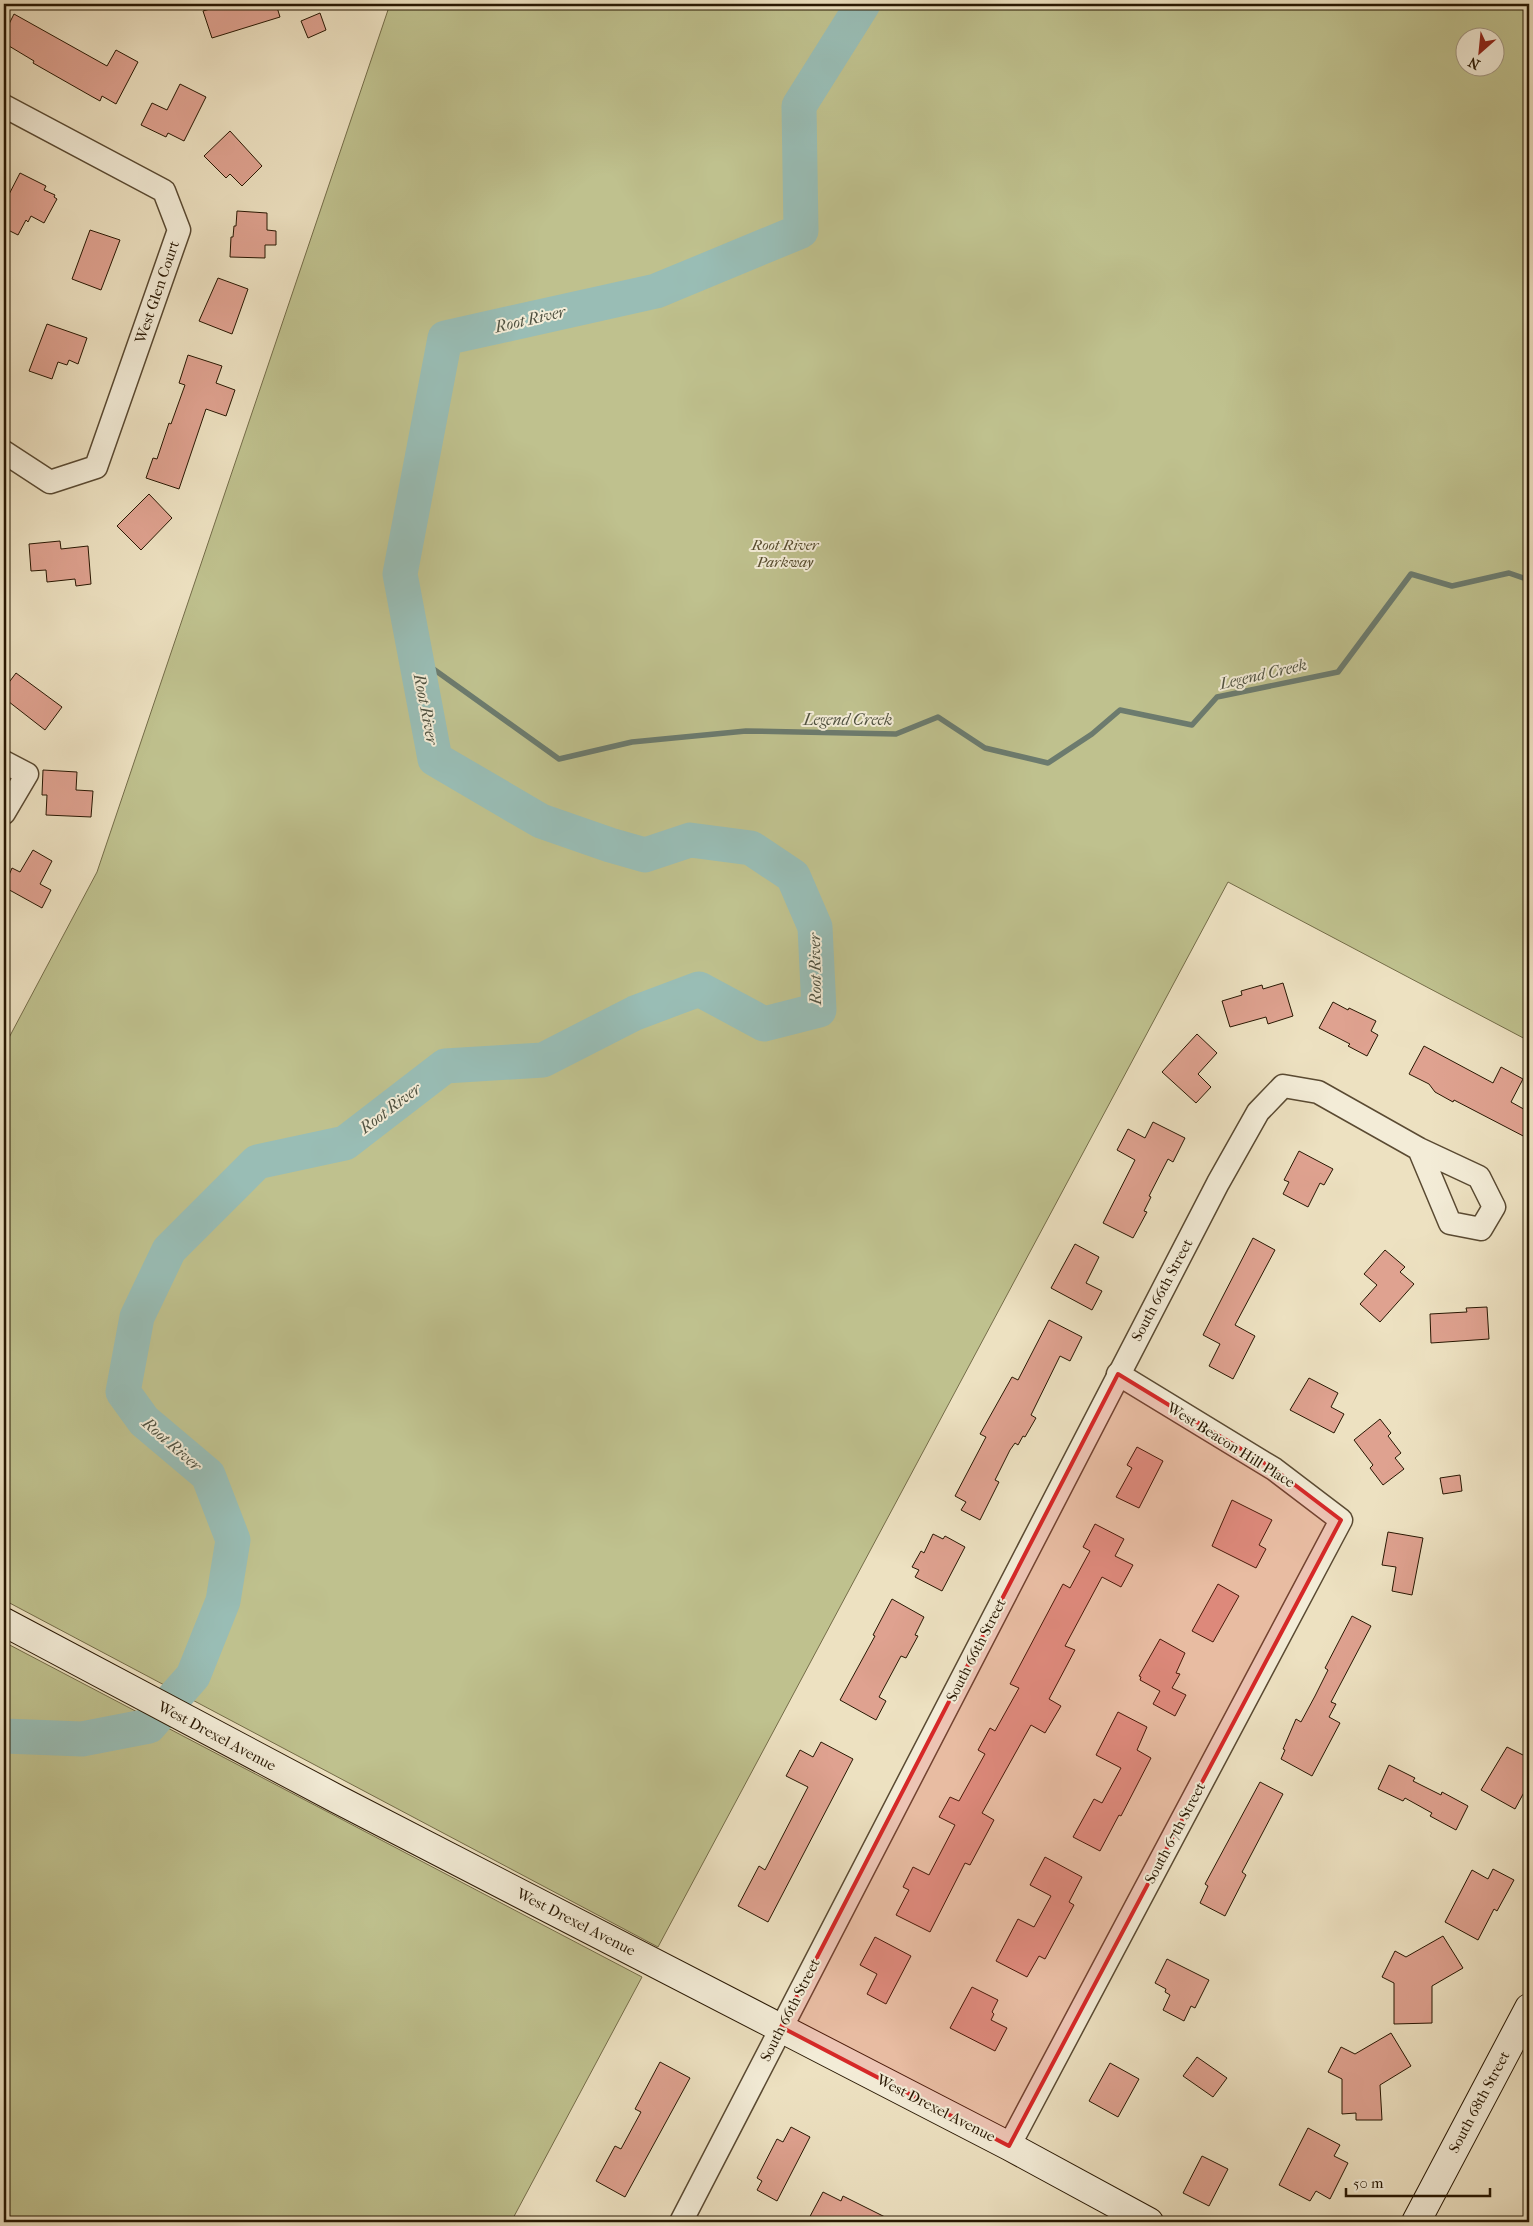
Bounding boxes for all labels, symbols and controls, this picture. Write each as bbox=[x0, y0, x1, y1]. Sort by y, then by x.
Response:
north arrow bbox=[1456, 28, 1506, 78]
text: N bbox=[1465, 53, 1483, 73]
street label: West Glen Court bbox=[131, 238, 183, 347]
water label: Root River bbox=[492, 301, 569, 337]
park label: Root River Parkway bbox=[750, 536, 820, 571]
water label: Legend Creek bbox=[1217, 655, 1308, 693]
water label: Root River bbox=[410, 671, 443, 748]
water label: Legend Creek bbox=[803, 710, 892, 729]
water label: Root River bbox=[805, 931, 825, 1006]
water label: Root River bbox=[355, 1078, 426, 1138]
street label: South 66th Street bbox=[1127, 1235, 1197, 1344]
street label: West Beacon Hill Place bbox=[1163, 1398, 1299, 1492]
water label: Root River bbox=[138, 1413, 207, 1476]
street label: South 66th Street bbox=[942, 1595, 1010, 1705]
street label: West Drexel Avenue bbox=[154, 1697, 280, 1775]
street label: South 67th Street bbox=[1141, 1779, 1210, 1887]
street label: West Drexel Avenue bbox=[513, 1884, 639, 1960]
street label: South 66th Street bbox=[756, 1955, 824, 2065]
street label: South 68th Street bbox=[1445, 2047, 1514, 2156]
street label: West Drexel Avenue bbox=[873, 2070, 999, 2146]
scale bar bbox=[1346, 2166, 1489, 2198]
text: 50 m bbox=[1353, 2174, 1384, 2192]

